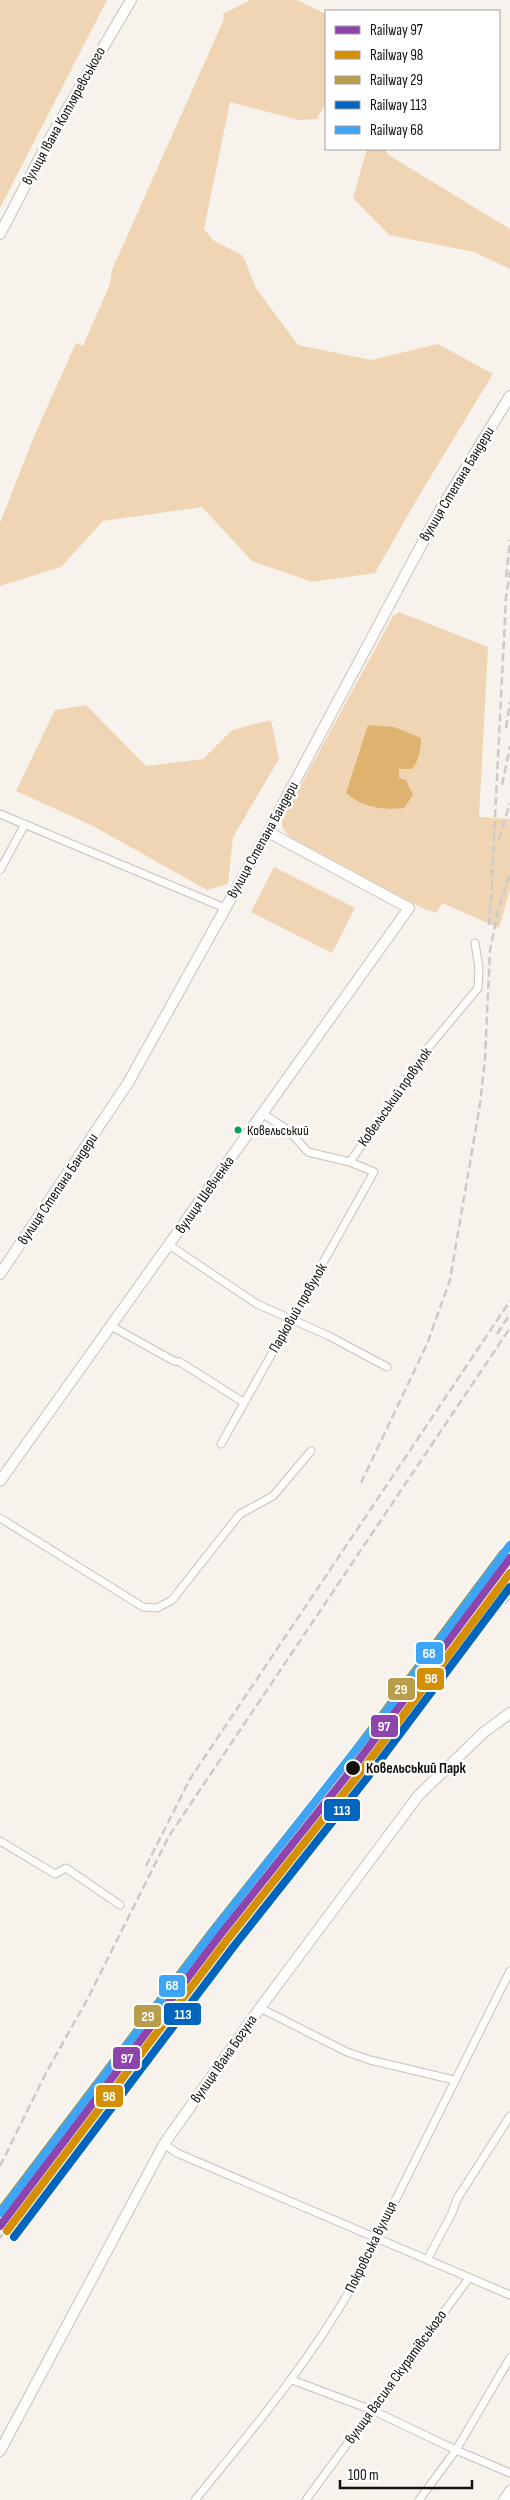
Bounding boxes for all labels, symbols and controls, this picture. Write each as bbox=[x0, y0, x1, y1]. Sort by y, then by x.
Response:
legend bbox=[325, 10, 500, 150]
text: Railway 97 bbox=[370, 21, 423, 40]
street label: вулиця Івана Котляревського bbox=[18, 44, 110, 188]
text: Railway 98 bbox=[370, 46, 423, 65]
text: Railway 29 bbox=[370, 71, 423, 90]
text: Railway 113 bbox=[370, 96, 427, 115]
text: Railway 68 bbox=[370, 121, 423, 140]
street label: вулиця Степана Бандери bbox=[415, 423, 499, 545]
street label: вулиця Степана Бандери bbox=[223, 778, 303, 902]
street label: Ковельський провулок bbox=[354, 1044, 436, 1150]
place label: Ковельський bbox=[247, 1122, 309, 1139]
marker: Ковельський bbox=[233, 1125, 243, 1135]
street label: вулиця Степана Бандери bbox=[14, 1129, 102, 1249]
street label: вулиця Шевченка bbox=[171, 1152, 239, 1237]
street label: Парковий провулок bbox=[265, 1259, 331, 1356]
line badge: 68 bbox=[415, 1641, 444, 1665]
text: 68 bbox=[422, 1645, 436, 1662]
line badge: 98 bbox=[416, 1667, 445, 1691]
text: 98 bbox=[424, 1670, 438, 1687]
line badge: 29 bbox=[387, 1677, 416, 1701]
text: 29 bbox=[395, 1681, 408, 1698]
line badge: 97 bbox=[370, 1714, 399, 1738]
text: 97 bbox=[378, 1718, 391, 1735]
marker: Ковельський Парк bbox=[344, 1759, 362, 1777]
place label: Ковельський Парк bbox=[366, 1759, 467, 1778]
line badge: 113 bbox=[323, 1798, 361, 1822]
text: 113 bbox=[333, 1802, 351, 1819]
line badge: 68 bbox=[158, 1974, 186, 1998]
text: 68 bbox=[165, 1977, 179, 1994]
line badge: 113 bbox=[163, 2002, 202, 2026]
line badge: 29 bbox=[133, 2004, 162, 2028]
text: 113 bbox=[174, 2006, 192, 2023]
text: 29 bbox=[142, 2008, 155, 2025]
street label: вулиця Івана Богуна bbox=[186, 2011, 262, 2107]
line badge: 97 bbox=[112, 2046, 141, 2070]
text: 97 bbox=[121, 2050, 134, 2067]
line badge: 98 bbox=[95, 2084, 124, 2108]
text: 98 bbox=[102, 2088, 116, 2105]
street label: Покровська вулиця bbox=[341, 2198, 401, 2296]
street label: вулиця Василя Скуратівського bbox=[341, 2306, 451, 2448]
scale bar bbox=[340, 2458, 472, 2490]
text: 100 m bbox=[348, 2466, 379, 2485]

